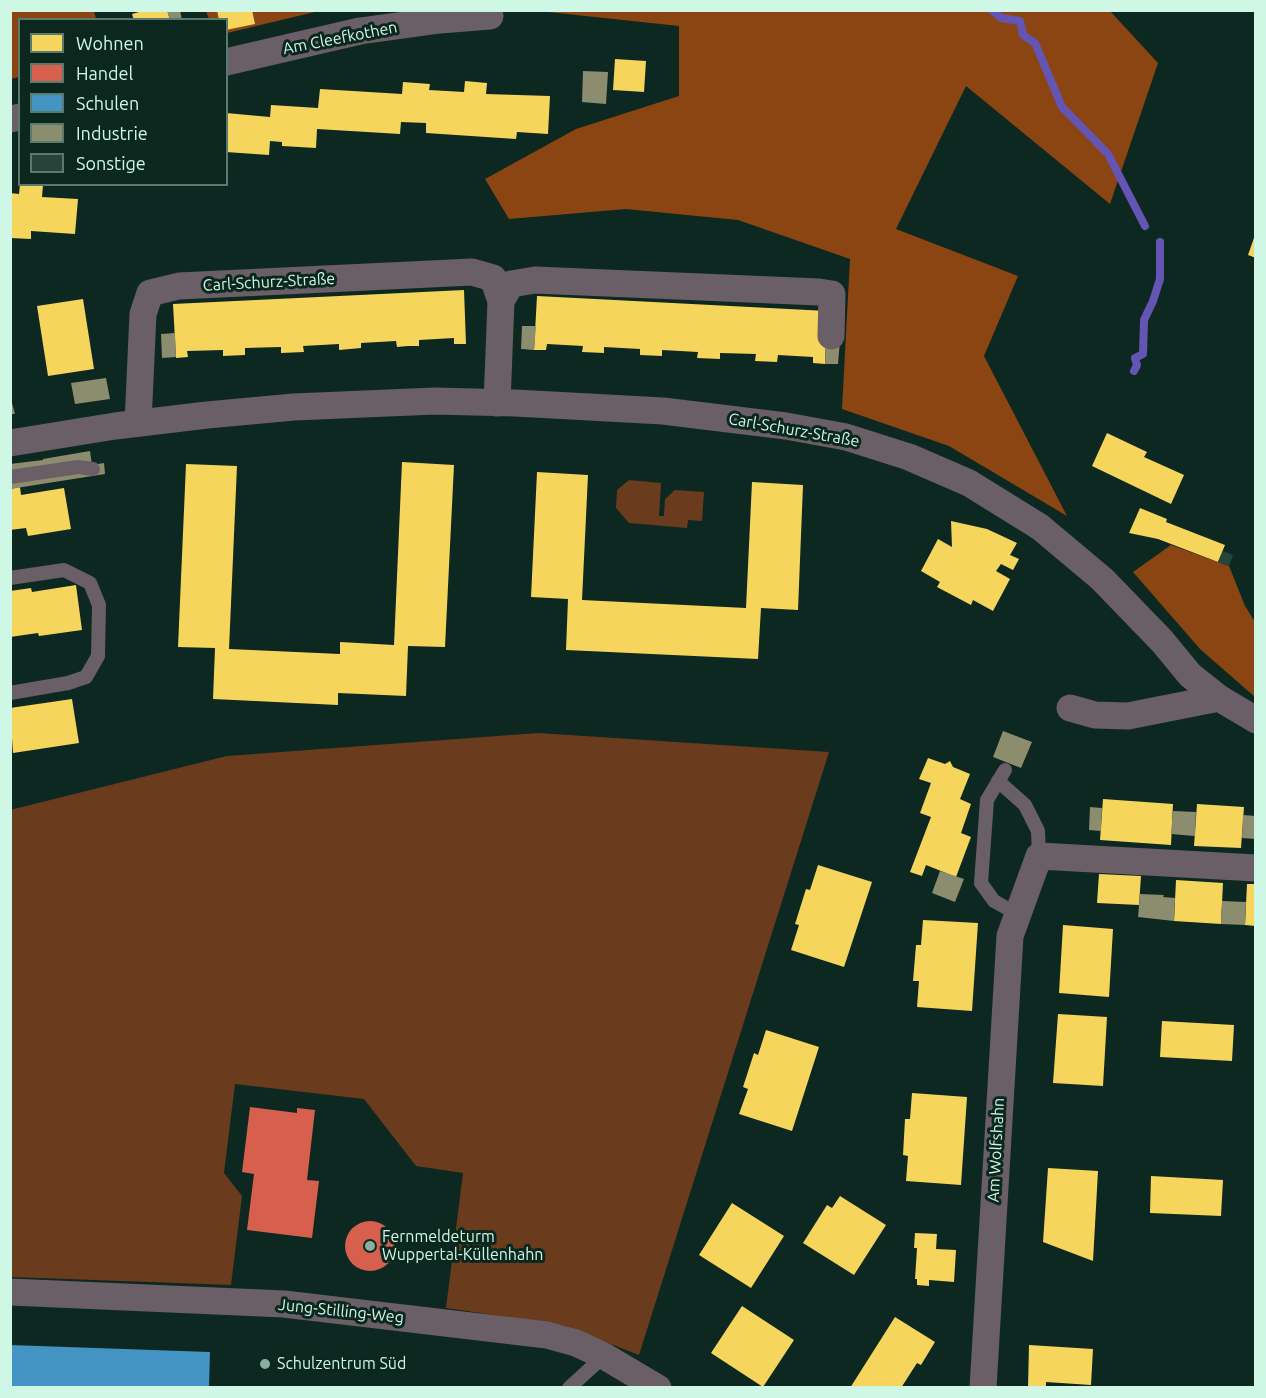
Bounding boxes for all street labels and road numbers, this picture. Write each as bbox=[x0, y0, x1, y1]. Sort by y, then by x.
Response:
street label: Am Cleefkothen bbox=[281, 17, 399, 59]
street label: Carl-Schurz-Straße bbox=[202, 269, 336, 295]
street label: Carl-Schurz-Straße bbox=[727, 409, 861, 451]
street label: Am Wolfshahn bbox=[984, 1097, 1008, 1203]
street label: Jung-Stilling-Weg bbox=[277, 1295, 405, 1327]

